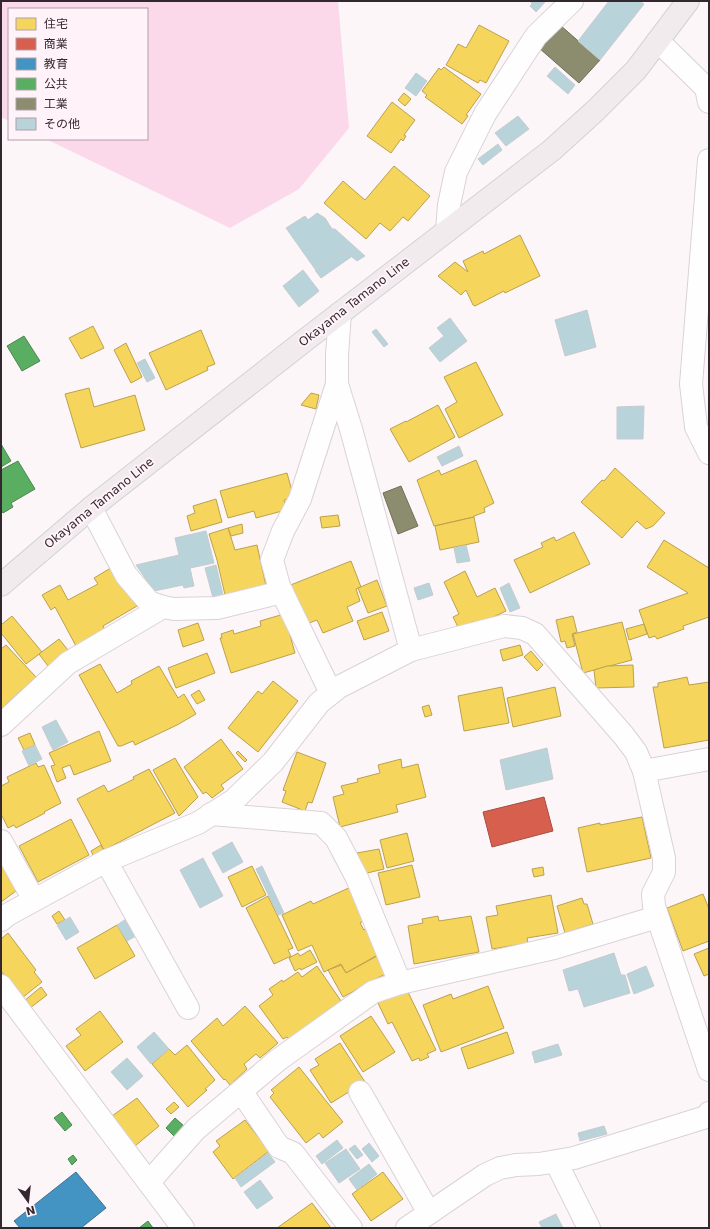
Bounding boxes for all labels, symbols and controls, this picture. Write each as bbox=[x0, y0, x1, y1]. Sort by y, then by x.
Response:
legend bbox=[8, 8, 148, 140]
text: 住宅 bbox=[44, 17, 68, 31]
text: 商業 bbox=[44, 37, 68, 51]
text: 教育 bbox=[44, 57, 68, 71]
text: 公共 bbox=[44, 77, 68, 91]
text: 工業 bbox=[44, 97, 68, 111]
text: その他 bbox=[44, 117, 80, 131]
street label: Okayama Tamano Line bbox=[296, 255, 412, 349]
street label: Okayama Tamano Line bbox=[42, 455, 156, 551]
north arrow bbox=[8, 1181, 48, 1221]
text: N bbox=[24, 1203, 37, 1218]

